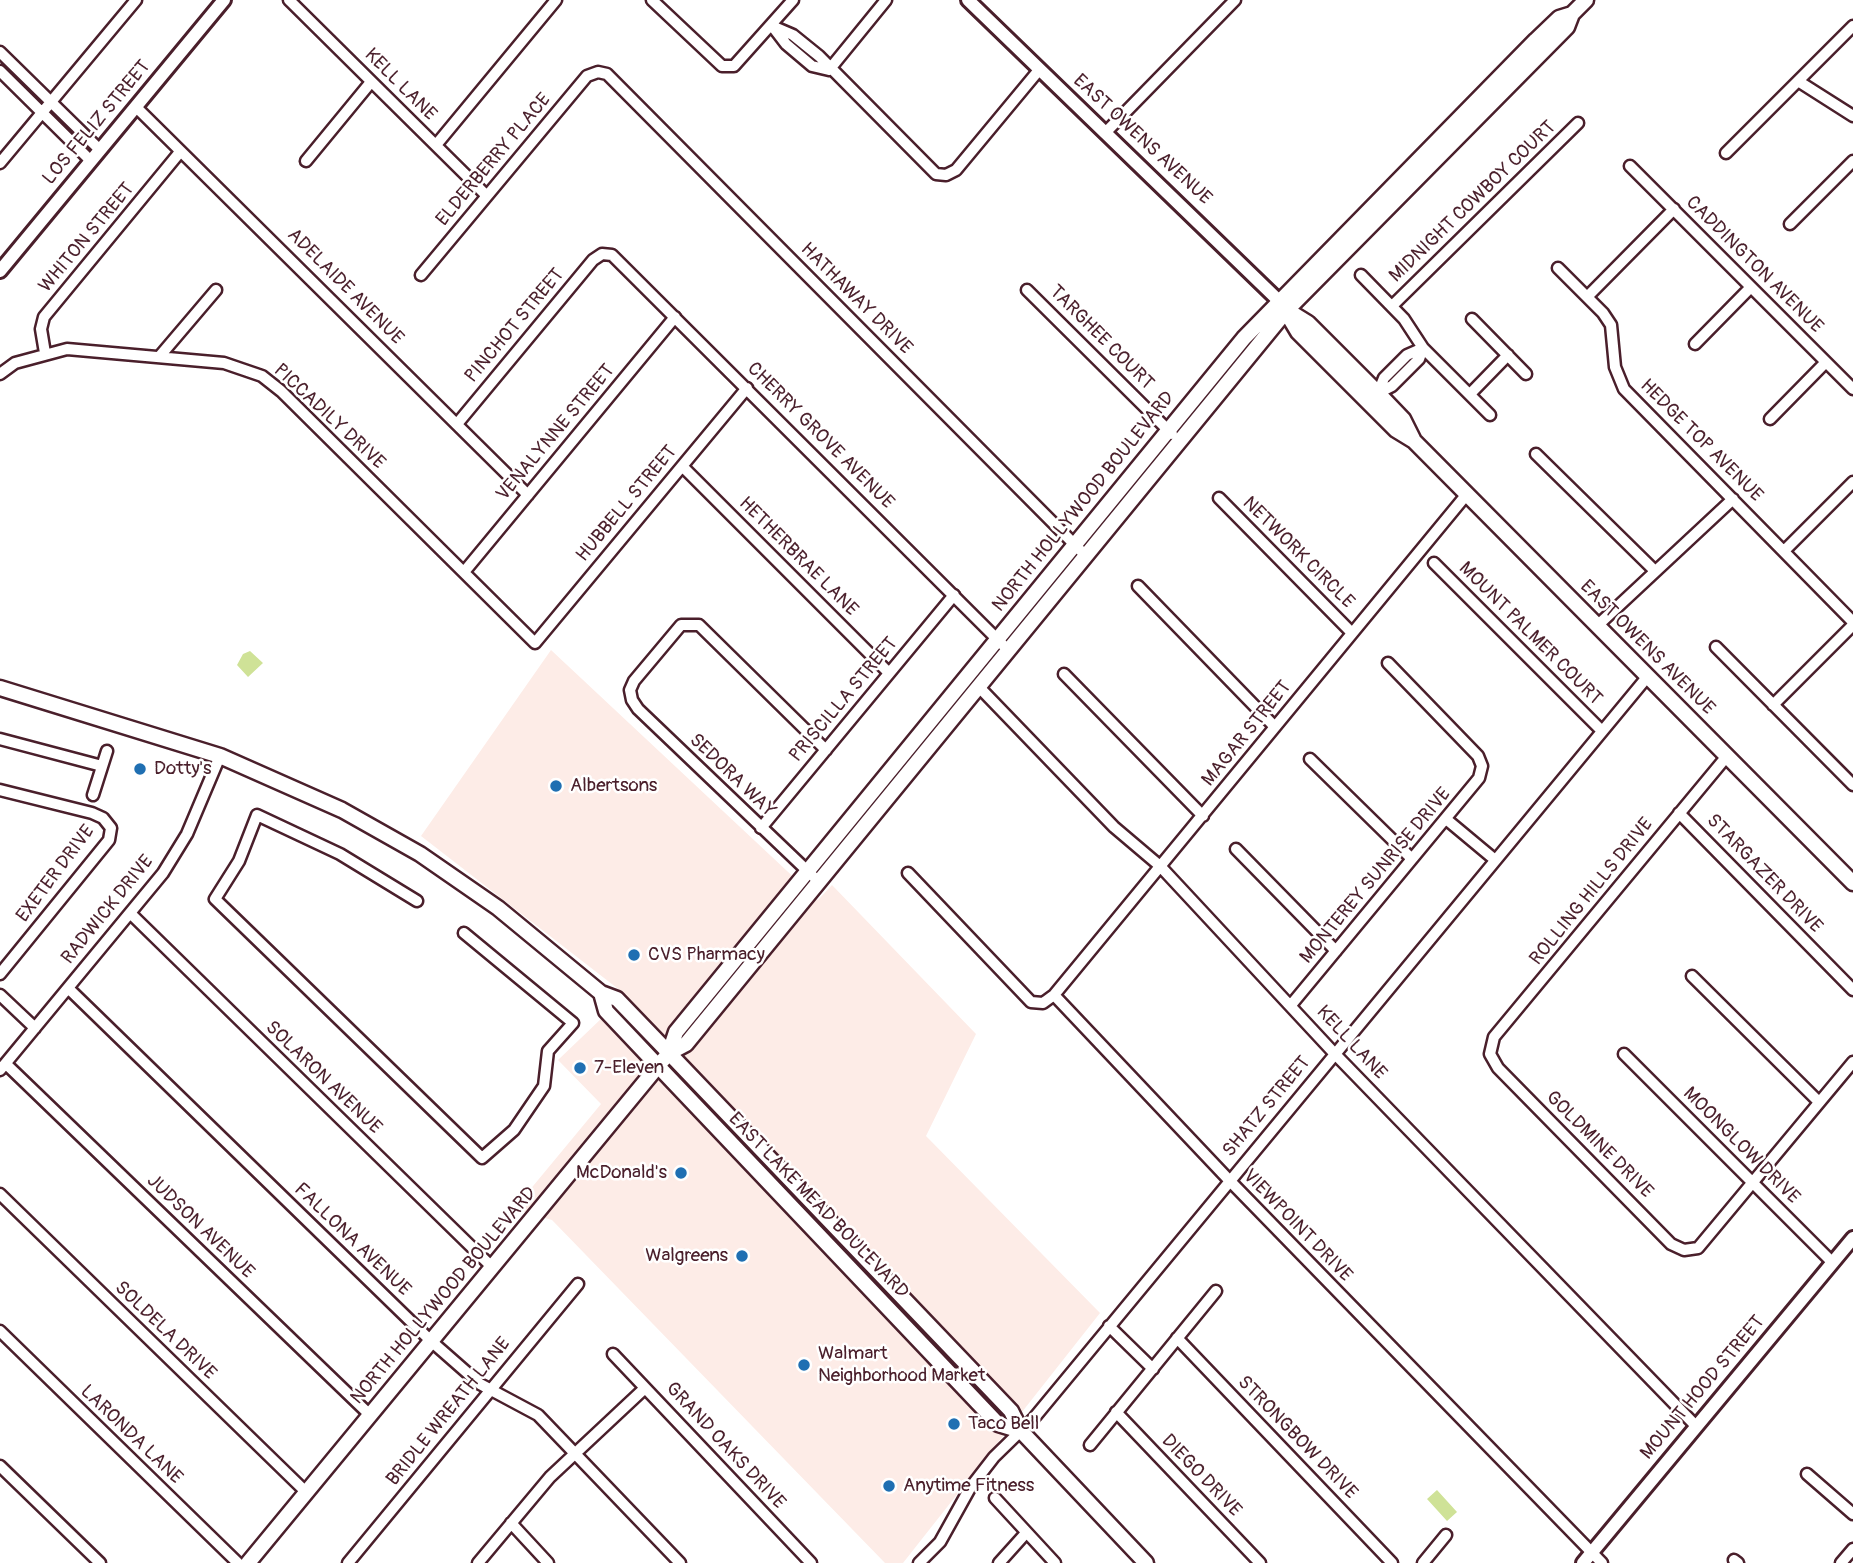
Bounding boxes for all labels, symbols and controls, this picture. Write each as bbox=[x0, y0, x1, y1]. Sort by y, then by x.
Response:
street label: KELL LANE bbox=[359, 44, 441, 126]
street label: LOS FELIZ STREET bbox=[38, 56, 156, 190]
street label: EAST OWENS AVENUE bbox=[1068, 70, 1216, 210]
street label: ELDERBERRY PLACE bbox=[432, 89, 556, 231]
street label: MIDNIGHT COWBOY COURT bbox=[1385, 117, 1561, 287]
street label: WHITON STREET bbox=[35, 179, 139, 297]
street label: CADDINGTON AVENUE bbox=[1681, 192, 1827, 338]
street label: ADELAIDE AVENUE bbox=[282, 224, 408, 350]
street label: HATHAWAY DRIVE bbox=[795, 238, 917, 360]
street label: PINCHOT STREET bbox=[461, 264, 569, 388]
street label: TARGHEE COURT bbox=[1044, 281, 1158, 395]
street label: CHERRY GROVE AVENUE bbox=[742, 358, 898, 514]
street label: PICCADILY DRIVE bbox=[268, 359, 390, 475]
street label: VENALYNNE STREET bbox=[492, 360, 620, 506]
street label: HEDGE TOP AVENUE bbox=[1635, 375, 1767, 507]
street label: NORTH HOLLYWOOD BOULEVARD bbox=[988, 387, 1180, 617]
street label: HUBBELL STREET bbox=[572, 441, 682, 567]
street label: NETWORK CIRCLE bbox=[1237, 492, 1359, 614]
street label: HETHERBRAE LANE bbox=[734, 493, 862, 621]
street label: MOUNT PALMER COURT bbox=[1454, 558, 1606, 710]
street label: EAST OWENS AVENUE bbox=[1575, 576, 1719, 720]
street label: PRISCILLA STREET bbox=[785, 633, 903, 767]
street label: MAGAR STREET bbox=[1198, 677, 1296, 791]
street label: SEDORA WAY bbox=[684, 729, 780, 823]
place label: Dotty's bbox=[154, 758, 211, 780]
marker: Dotty's bbox=[132, 761, 148, 777]
place label: Albertsons bbox=[570, 775, 657, 797]
marker: Albertsons bbox=[548, 778, 564, 794]
street label: MONTEREY SUNRISE DRIVE bbox=[1296, 783, 1456, 969]
street label: STARGAZER DRIVE bbox=[1701, 810, 1827, 938]
street label: ROLLING HILLS DRIVE bbox=[1526, 814, 1658, 970]
street label: EXETER DRIVE bbox=[12, 821, 100, 927]
street label: RADWICK DRIVE bbox=[57, 851, 159, 969]
place label: CVS Pharmacy bbox=[648, 944, 765, 966]
marker: CVS Pharmacy bbox=[626, 947, 642, 963]
street label: KELL LANE bbox=[1311, 1001, 1391, 1085]
street label: SOLARON AVENUE bbox=[260, 1017, 386, 1139]
street label: SHATZ STREET bbox=[1218, 1052, 1316, 1162]
place label: 7-Eleven bbox=[594, 1057, 664, 1079]
marker: 7-Eleven bbox=[572, 1060, 588, 1076]
street label: MOONGLOW DRIVE bbox=[1678, 1083, 1804, 1209]
street label: GOLDMINE DRIVE bbox=[1540, 1086, 1658, 1204]
street label: EAST LAKE MEAD BOULEVARD bbox=[723, 1108, 913, 1304]
place label: McDonald's bbox=[576, 1162, 667, 1184]
marker: McDonald's bbox=[673, 1165, 689, 1181]
street label: VIEWPOINT DRIVE bbox=[1237, 1165, 1357, 1287]
street label: JUDSON AVENUE bbox=[142, 1170, 258, 1284]
street label: FALLONA AVENUE bbox=[289, 1179, 415, 1301]
street label: NORTH HOLLYWOOD BOULEVARD bbox=[346, 1183, 542, 1409]
place label: Walgreens bbox=[645, 1245, 728, 1267]
marker: Walgreens bbox=[734, 1248, 750, 1264]
street label: SOLDELA DRIVE bbox=[109, 1277, 221, 1385]
street label: MOUNT HOOD STREET bbox=[1636, 1311, 1770, 1465]
street label: BRIDLE WREATH LANE bbox=[382, 1333, 516, 1491]
place label: Walmart Neighborhood Market bbox=[818, 1343, 986, 1387]
marker: Walmart Neighborhood Market bbox=[796, 1357, 812, 1373]
street label: STRONGBOW DRIVE bbox=[1232, 1372, 1362, 1504]
street label: GRAND OAKS DRIVE bbox=[660, 1378, 790, 1514]
street label: LARONDA LANE bbox=[75, 1381, 187, 1489]
place label: Taco Bell bbox=[968, 1413, 1039, 1435]
marker: Taco Bell bbox=[946, 1416, 962, 1432]
street label: DIEGO DRIVE bbox=[1156, 1430, 1246, 1522]
place label: Anytime Fitness bbox=[903, 1475, 1034, 1497]
marker: Anytime Fitness bbox=[881, 1478, 897, 1494]

